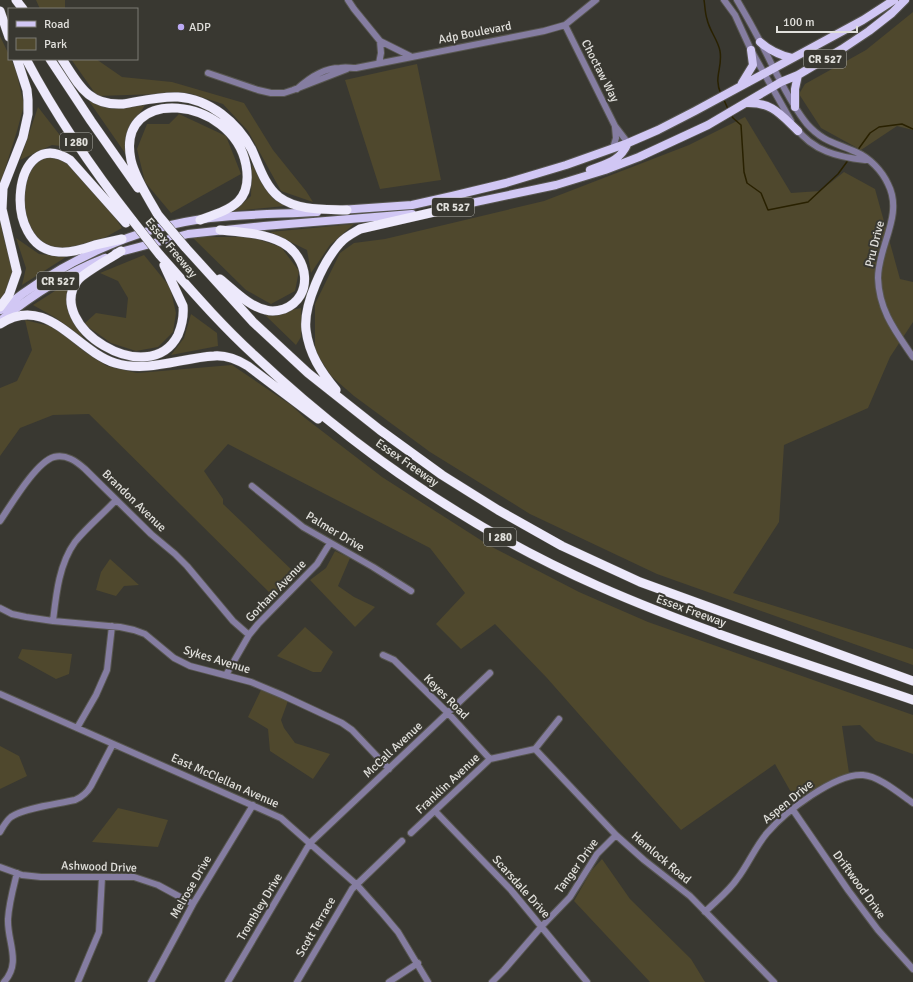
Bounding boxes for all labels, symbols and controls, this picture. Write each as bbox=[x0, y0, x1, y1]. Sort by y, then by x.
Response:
legend bbox=[8, 8, 138, 60]
scale bar bbox=[777, 8, 857, 34]
text: 100 m bbox=[783, 15, 815, 30]
text: Road bbox=[44, 17, 70, 32]
street label: Adp Boulevard bbox=[437, 19, 513, 47]
place label: ADP bbox=[189, 20, 211, 35]
marker: ADP bbox=[176, 22, 186, 32]
text: Park bbox=[44, 37, 67, 52]
street label: Choctaw Way bbox=[578, 37, 622, 105]
road number: CR 527 bbox=[804, 50, 846, 68]
road number: I 280 bbox=[60, 133, 92, 151]
road number: CR 527 bbox=[432, 198, 474, 216]
street label: Essex Freeway bbox=[142, 215, 201, 281]
street label: Pru Drive bbox=[862, 219, 888, 269]
road number: CR 527 bbox=[37, 272, 79, 290]
street label: Essex Freeway bbox=[373, 436, 442, 490]
street label: Brandon Avenue bbox=[99, 467, 169, 535]
street label: Palmer Drive bbox=[303, 509, 367, 555]
road number: I 280 bbox=[484, 528, 516, 546]
street label: Gorham Avenue bbox=[243, 557, 309, 625]
street label: Essex Freeway bbox=[654, 591, 729, 631]
street label: Sykes Avenue bbox=[182, 643, 252, 677]
street label: Keyes Road bbox=[420, 671, 472, 723]
street label: McCall Avenue bbox=[360, 719, 426, 781]
street label: East McClellan Avenue bbox=[169, 750, 281, 812]
street label: Franklin Avenue bbox=[413, 750, 483, 818]
street label: Aspen Drive bbox=[760, 777, 816, 827]
street label: Hemlock Road bbox=[628, 829, 694, 887]
street label: Tanger Drive bbox=[552, 836, 602, 896]
street label: Driftwood Drive bbox=[829, 848, 889, 922]
street label: Scarsdale Drive bbox=[489, 852, 553, 922]
street label: Melrose Drive bbox=[167, 853, 215, 921]
street label: Ashwood Drive bbox=[61, 858, 137, 876]
street label: Trombley Drive bbox=[234, 871, 286, 943]
street label: Scott Terrace bbox=[293, 894, 339, 960]

